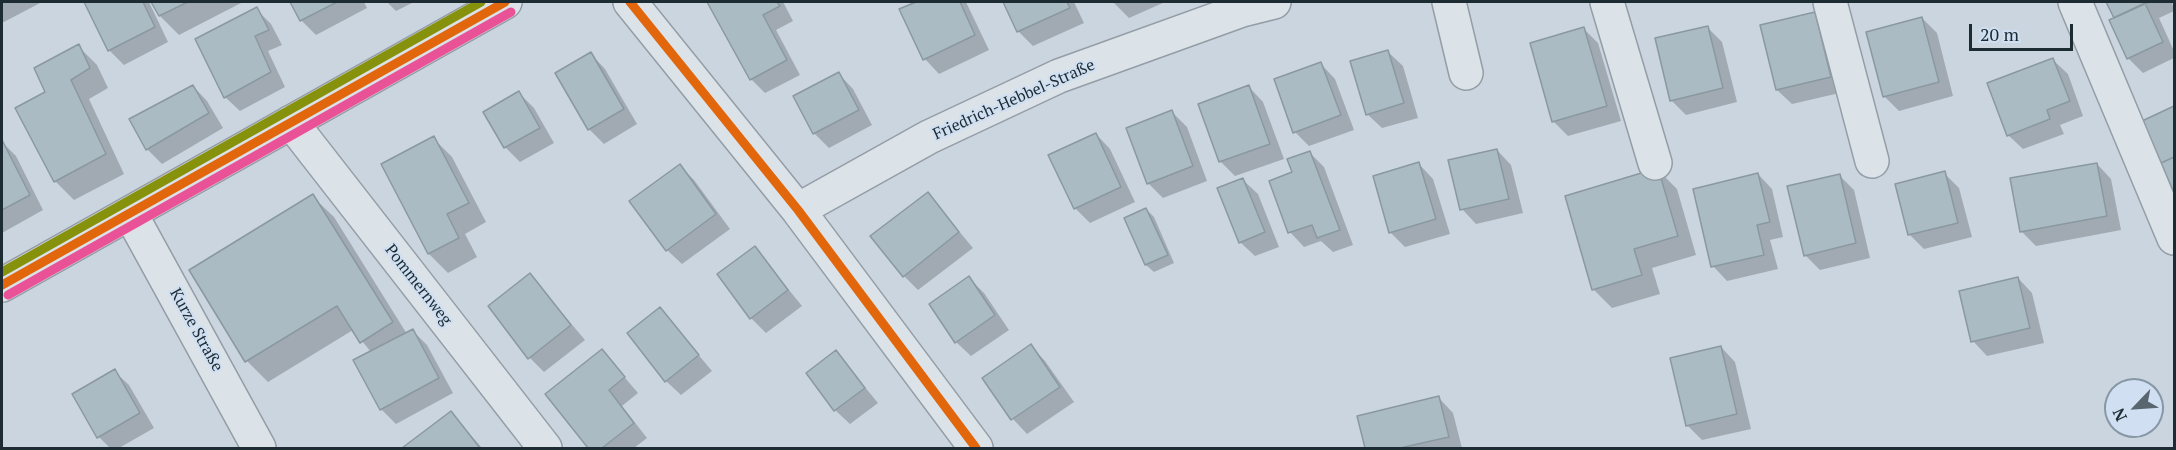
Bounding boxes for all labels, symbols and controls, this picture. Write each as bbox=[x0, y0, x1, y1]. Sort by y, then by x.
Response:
scale bar bbox=[1972, 12, 2076, 50]
text: 20 m bbox=[1980, 22, 2019, 46]
street label: Friedrich-Hebbel-Straße bbox=[930, 56, 1098, 144]
street label: Pommernweg bbox=[381, 241, 455, 329]
street label: Kurze Straße bbox=[165, 285, 227, 375]
north arrow bbox=[2104, 378, 2164, 438]
text: N bbox=[2107, 405, 2132, 425]

